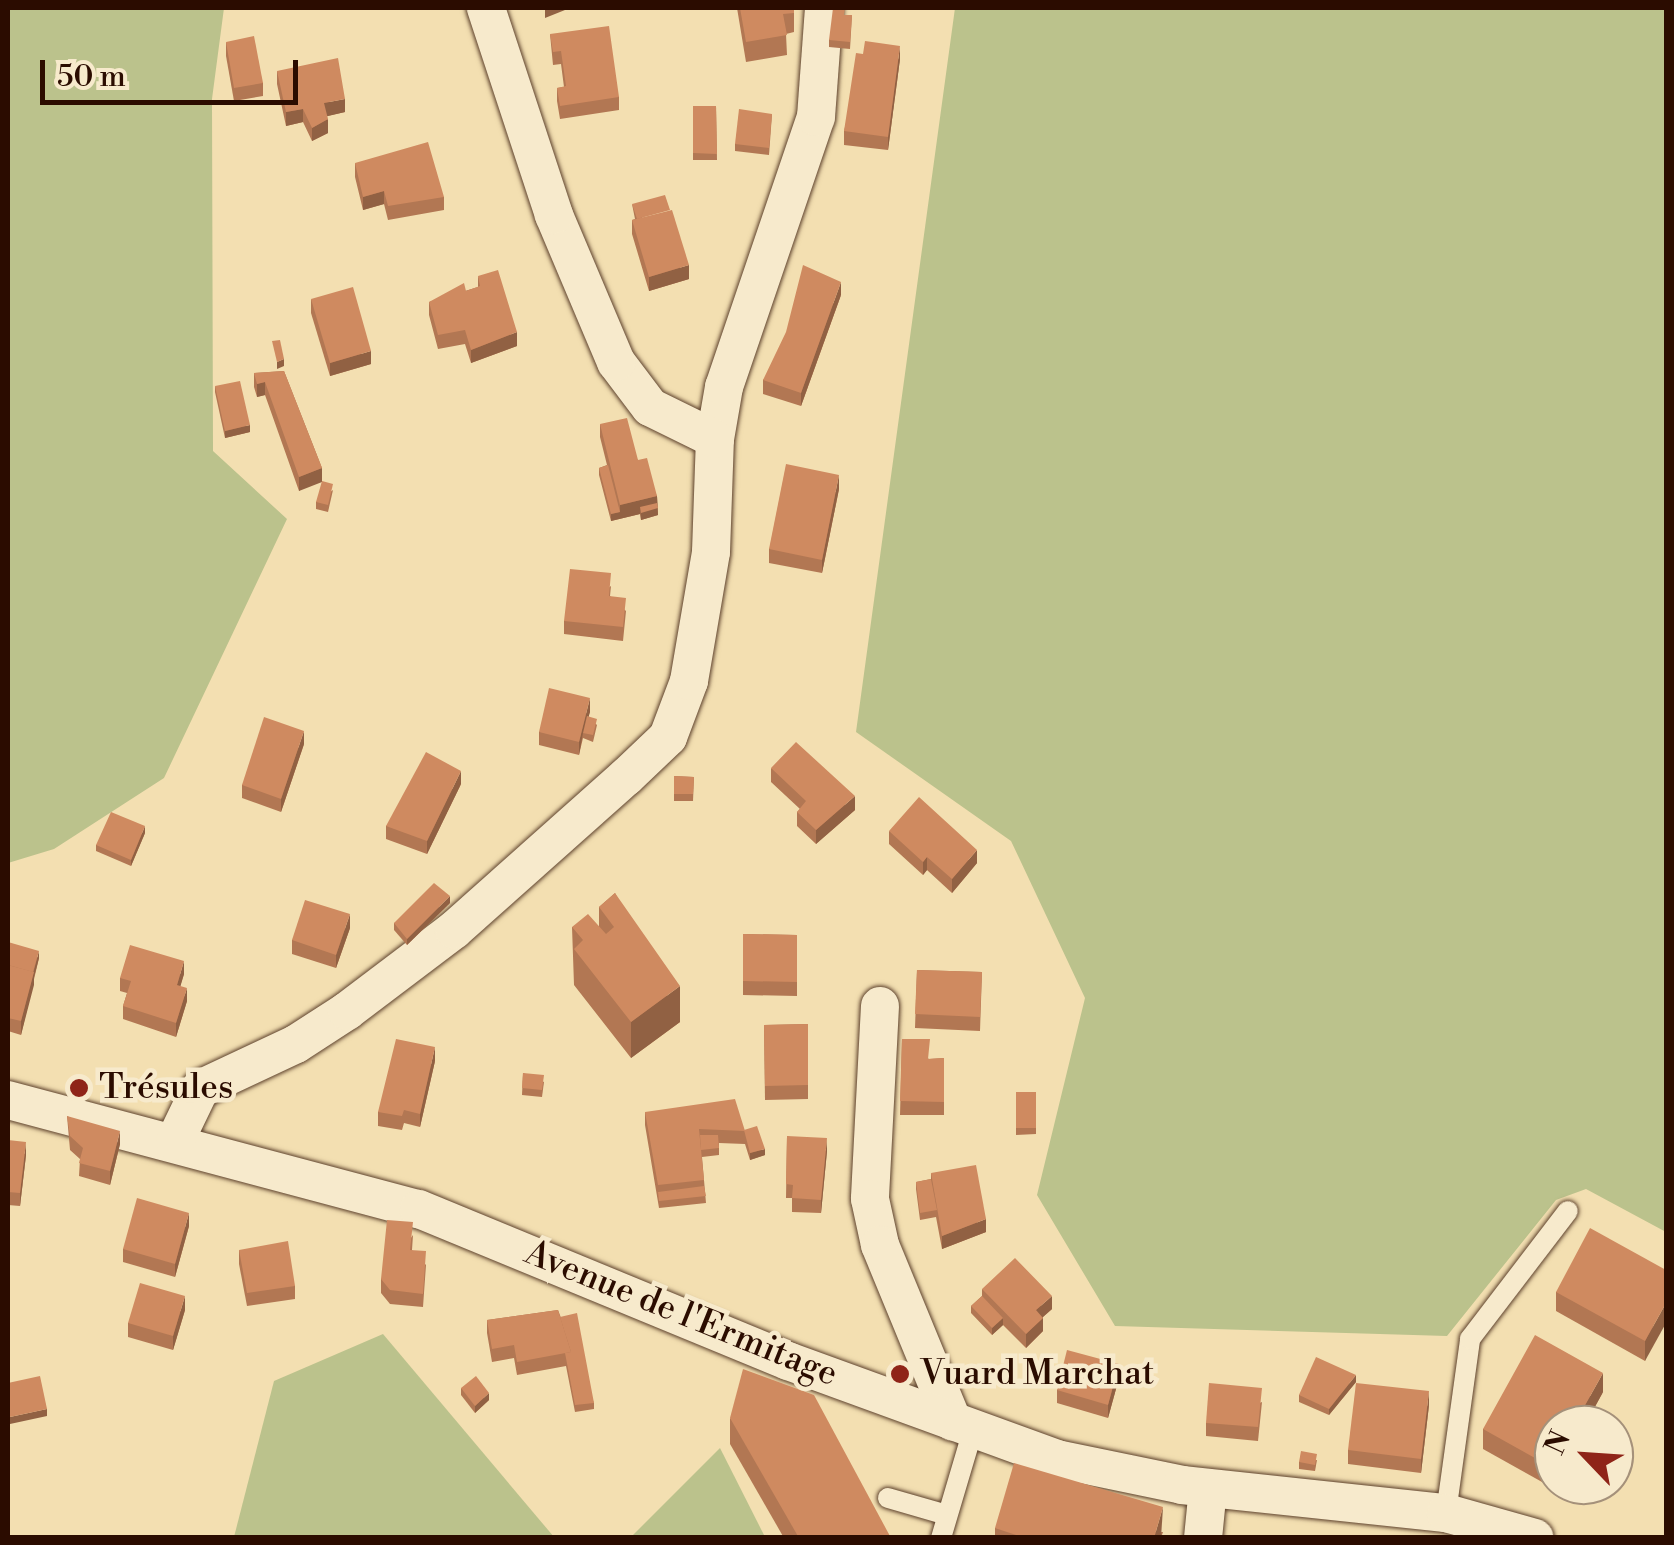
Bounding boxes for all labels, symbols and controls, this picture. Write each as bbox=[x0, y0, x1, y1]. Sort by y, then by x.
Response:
scale bar bbox=[45, 40, 302, 102]
text: 50 m bbox=[57, 58, 126, 96]
place label: Trésules bbox=[99, 1067, 233, 1109]
marker: Trésules bbox=[68, 1077, 90, 1099]
street label: Avenue de l'Ermitage bbox=[519, 1232, 843, 1396]
place label: Vuard Marchat bbox=[920, 1353, 1154, 1395]
marker: Vuard Marchat bbox=[889, 1363, 911, 1385]
north arrow bbox=[1534, 1405, 1634, 1505]
text: N bbox=[1538, 1426, 1579, 1460]

